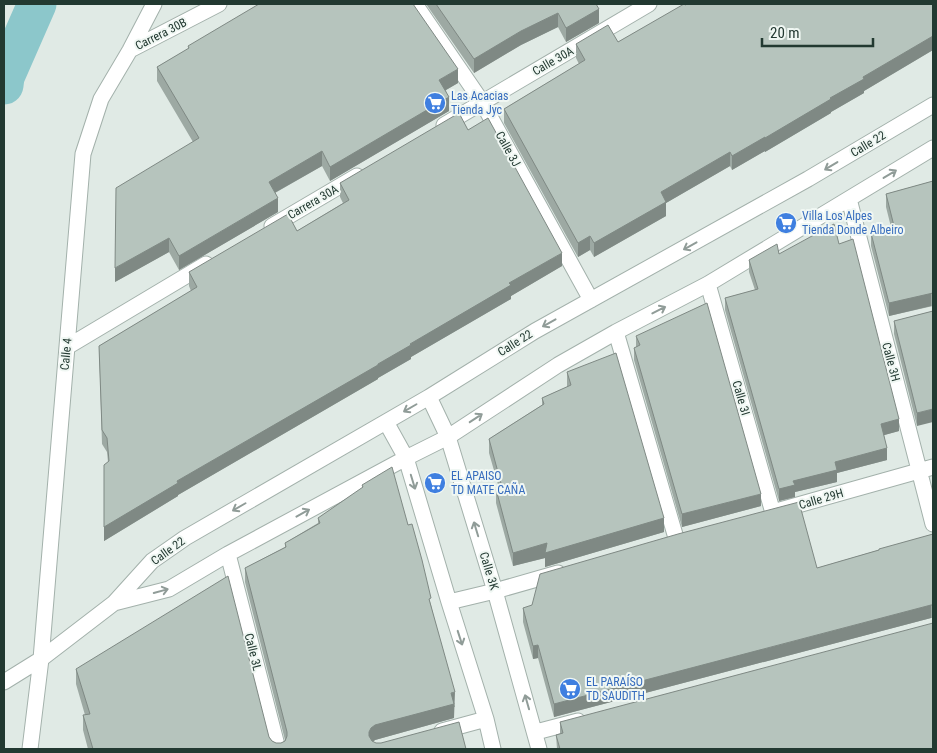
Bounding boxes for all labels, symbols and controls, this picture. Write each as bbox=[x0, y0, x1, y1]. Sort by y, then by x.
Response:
street label: Carrera 30B bbox=[133, 15, 189, 53]
scale bar bbox=[762, 15, 873, 47]
text: 20 m bbox=[770, 24, 800, 42]
street label: Calle 30A bbox=[530, 44, 576, 78]
place label: Las Acacias Tienda Jyc bbox=[451, 89, 508, 117]
supermarket icon: Las Acacias Tienda Jyc bbox=[423, 91, 447, 115]
street label: Calle 22 bbox=[848, 128, 888, 160]
street label: Calle 3J bbox=[493, 129, 523, 169]
one-way arrow bbox=[825, 161, 839, 171]
one-way arrow bbox=[882, 169, 896, 179]
street label: Carrera 30A bbox=[285, 182, 341, 222]
place label: Villa Los Alpes Tienda Donde Albeiro bbox=[802, 209, 903, 237]
supermarket icon: Villa Los Alpes Tienda Donde Albeiro bbox=[774, 211, 798, 235]
one-way arrow bbox=[682, 241, 697, 251]
one-way arrow bbox=[651, 305, 666, 314]
one-way arrow bbox=[542, 319, 556, 329]
street label: Calle 22 bbox=[495, 327, 535, 359]
street label: Calle 4 bbox=[58, 337, 74, 371]
street label: Calle 3H bbox=[879, 341, 903, 383]
street label: Calle 3I bbox=[729, 379, 753, 417]
one-way arrow bbox=[403, 403, 418, 413]
one-way arrow bbox=[469, 413, 483, 423]
place label: EL APAISO TD MATE CAÑA bbox=[451, 469, 525, 497]
supermarket icon: EL APAISO TD MATE CAÑA bbox=[423, 471, 447, 495]
one-way arrow bbox=[408, 474, 418, 490]
street label: Calle 29H bbox=[797, 486, 845, 512]
one-way arrow bbox=[232, 502, 247, 512]
one-way arrow bbox=[296, 508, 310, 518]
one-way arrow bbox=[471, 522, 481, 538]
street label: Calle 22 bbox=[148, 534, 188, 568]
street label: Calle 3K bbox=[477, 550, 502, 592]
one-way arrow bbox=[152, 585, 168, 595]
one-way arrow bbox=[456, 629, 465, 645]
street label: Calle 3L bbox=[242, 632, 264, 672]
place label: EL PARAÍSO TD SAUDITH bbox=[586, 674, 645, 703]
supermarket icon: EL PARAÍSO TD SAUDITH bbox=[558, 677, 582, 701]
one-way arrow bbox=[522, 695, 531, 711]

